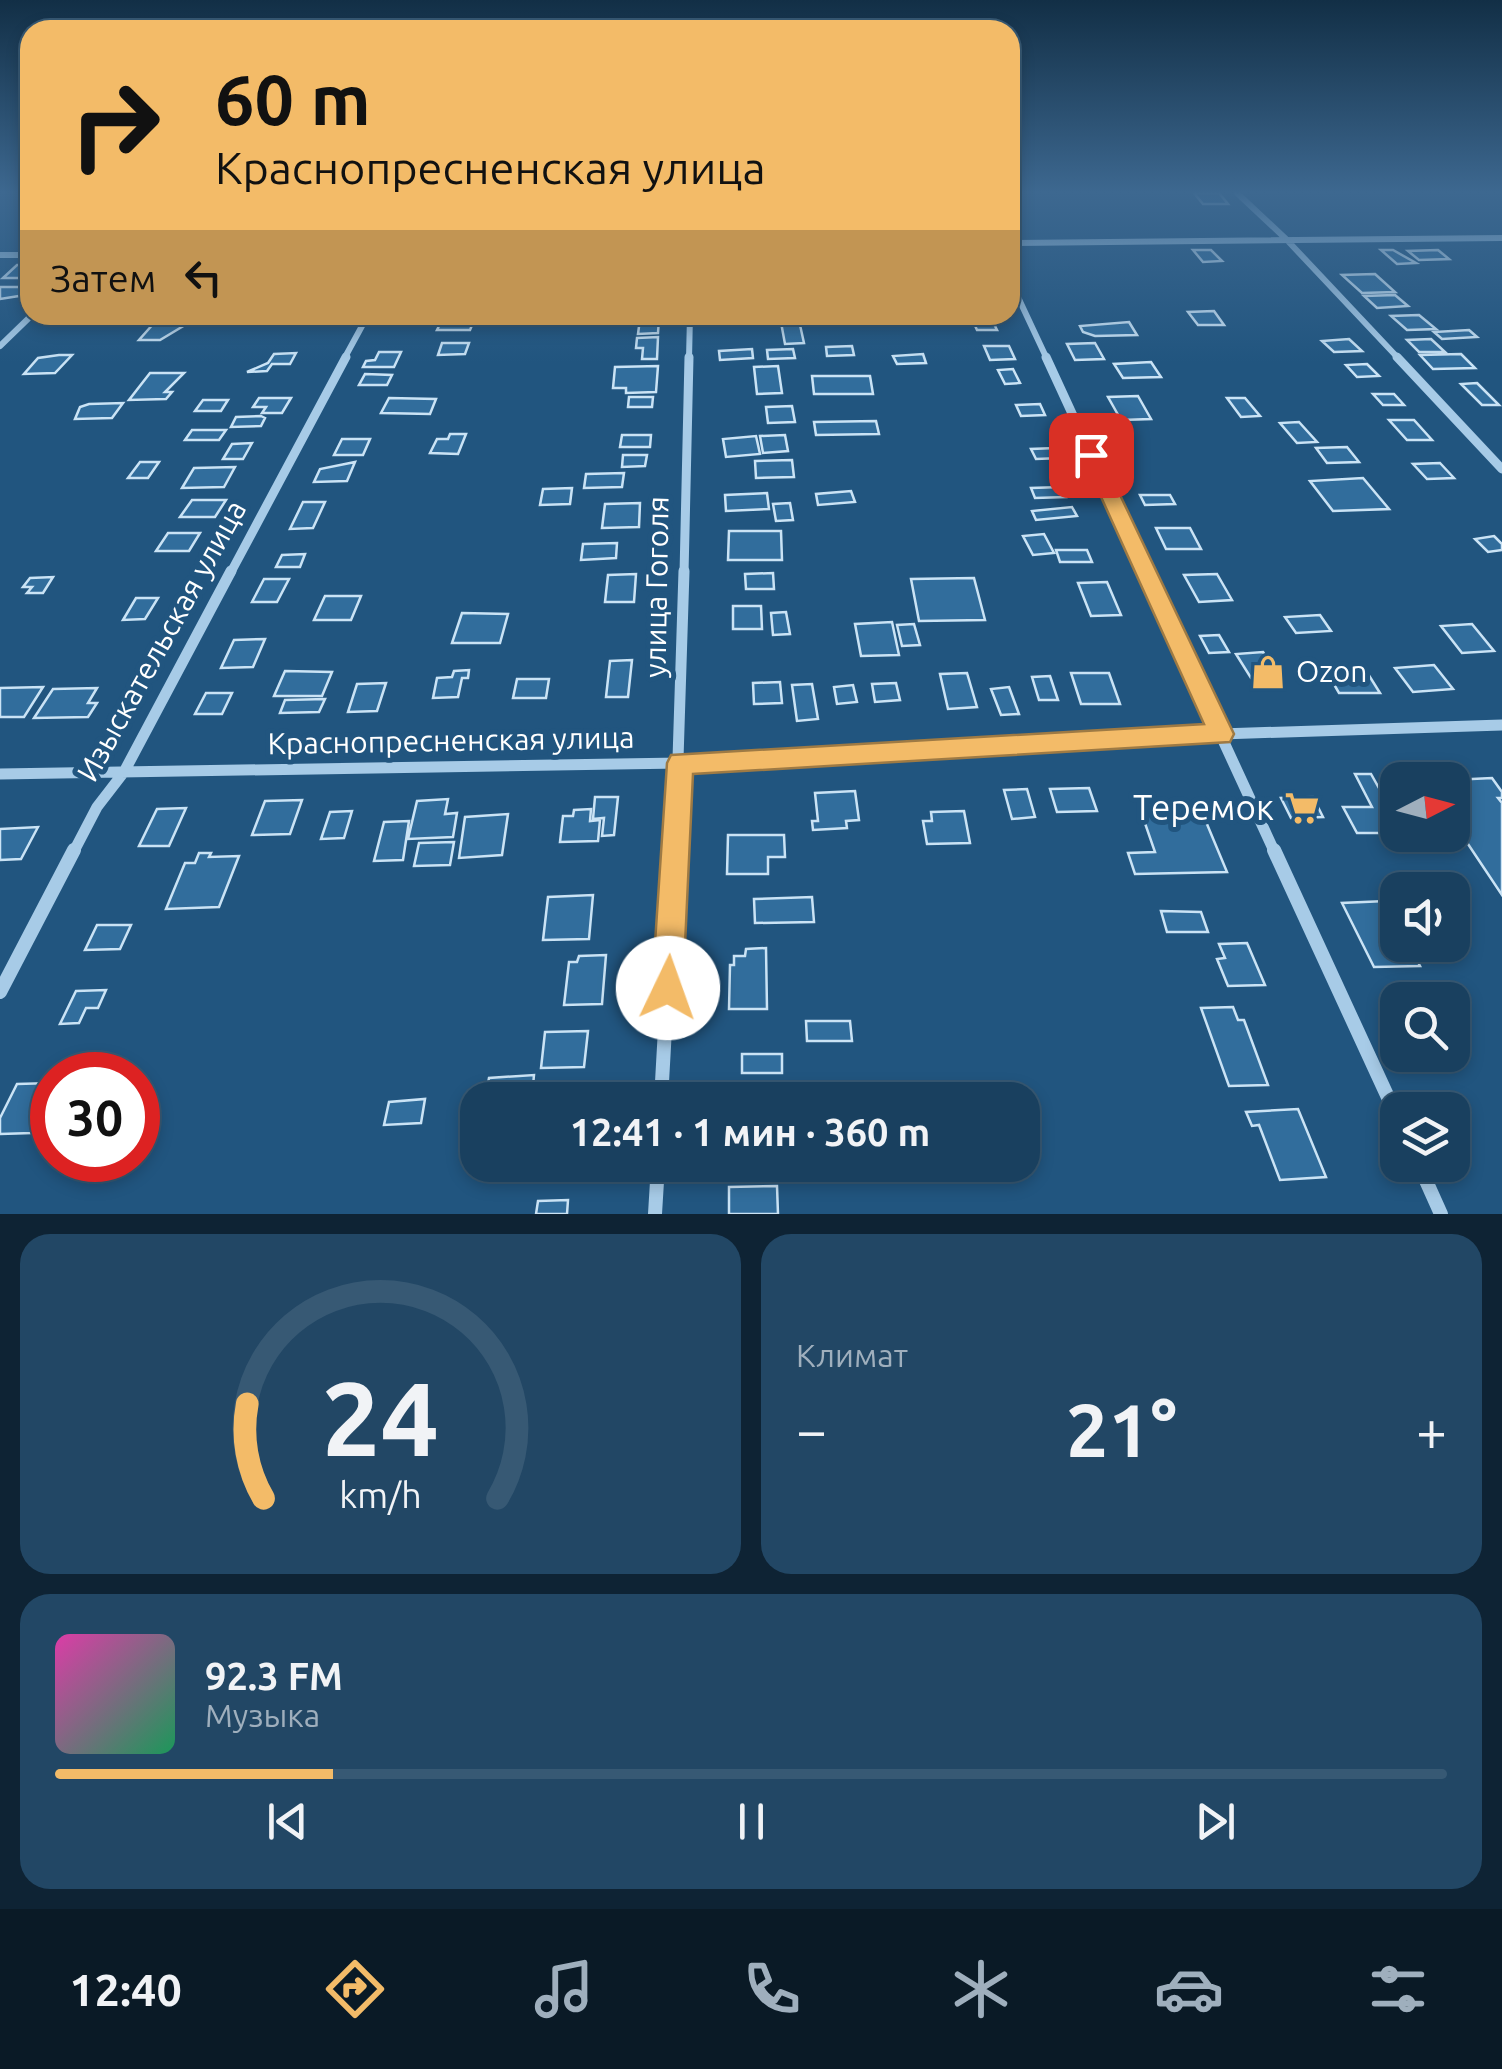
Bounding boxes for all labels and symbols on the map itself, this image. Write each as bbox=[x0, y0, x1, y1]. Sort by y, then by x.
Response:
pin bbox=[1049, 413, 1134, 498]
street label: Изыскательская улица bbox=[70, 494, 253, 787]
street label: улица Гоголя bbox=[637, 496, 675, 678]
shop icon: Ozon bbox=[1249, 653, 1287, 691]
place label: Ozon bbox=[1296, 654, 1367, 688]
street label: Краснопресненская улица bbox=[267, 720, 635, 760]
north arrow bbox=[1380, 762, 1470, 852]
place label: Теремок bbox=[1133, 787, 1274, 827]
supermarket icon: Теремок bbox=[1283, 789, 1321, 827]
position arrow bbox=[616, 936, 720, 1040]
speed limit sign: 30 bbox=[30, 1052, 160, 1182]

